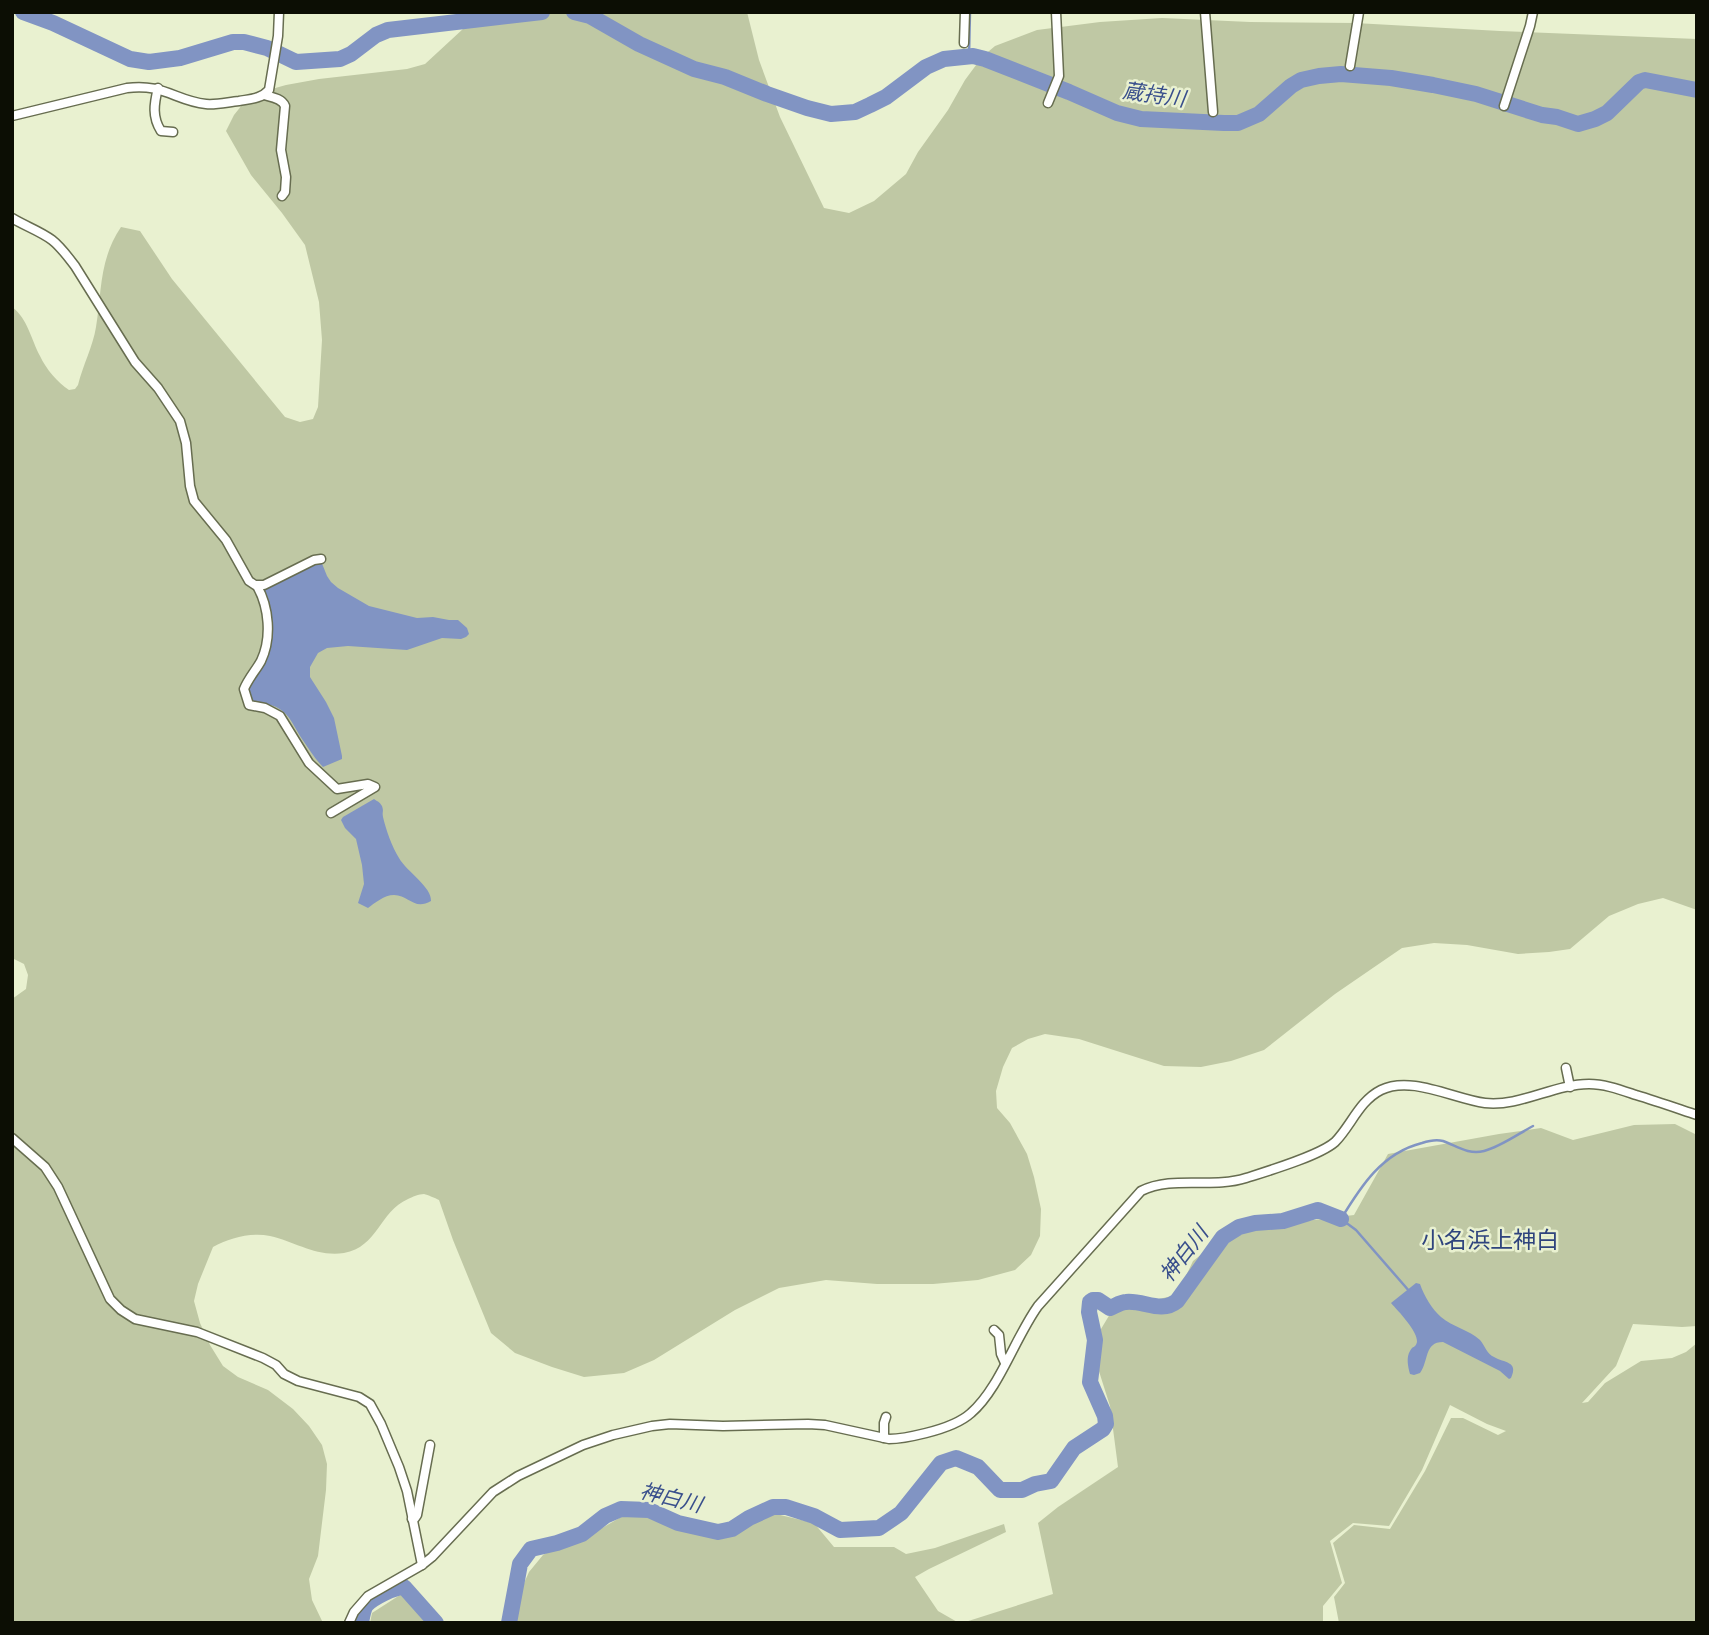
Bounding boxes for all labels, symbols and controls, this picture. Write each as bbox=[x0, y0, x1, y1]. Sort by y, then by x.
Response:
water label: 蔵持川 bbox=[1121, 78, 1189, 113]
water label: 神白川 bbox=[1154, 1220, 1215, 1287]
district label: 小名浜上神白 bbox=[1421, 1226, 1559, 1254]
water label: 神白川 bbox=[637, 1478, 707, 1519]

